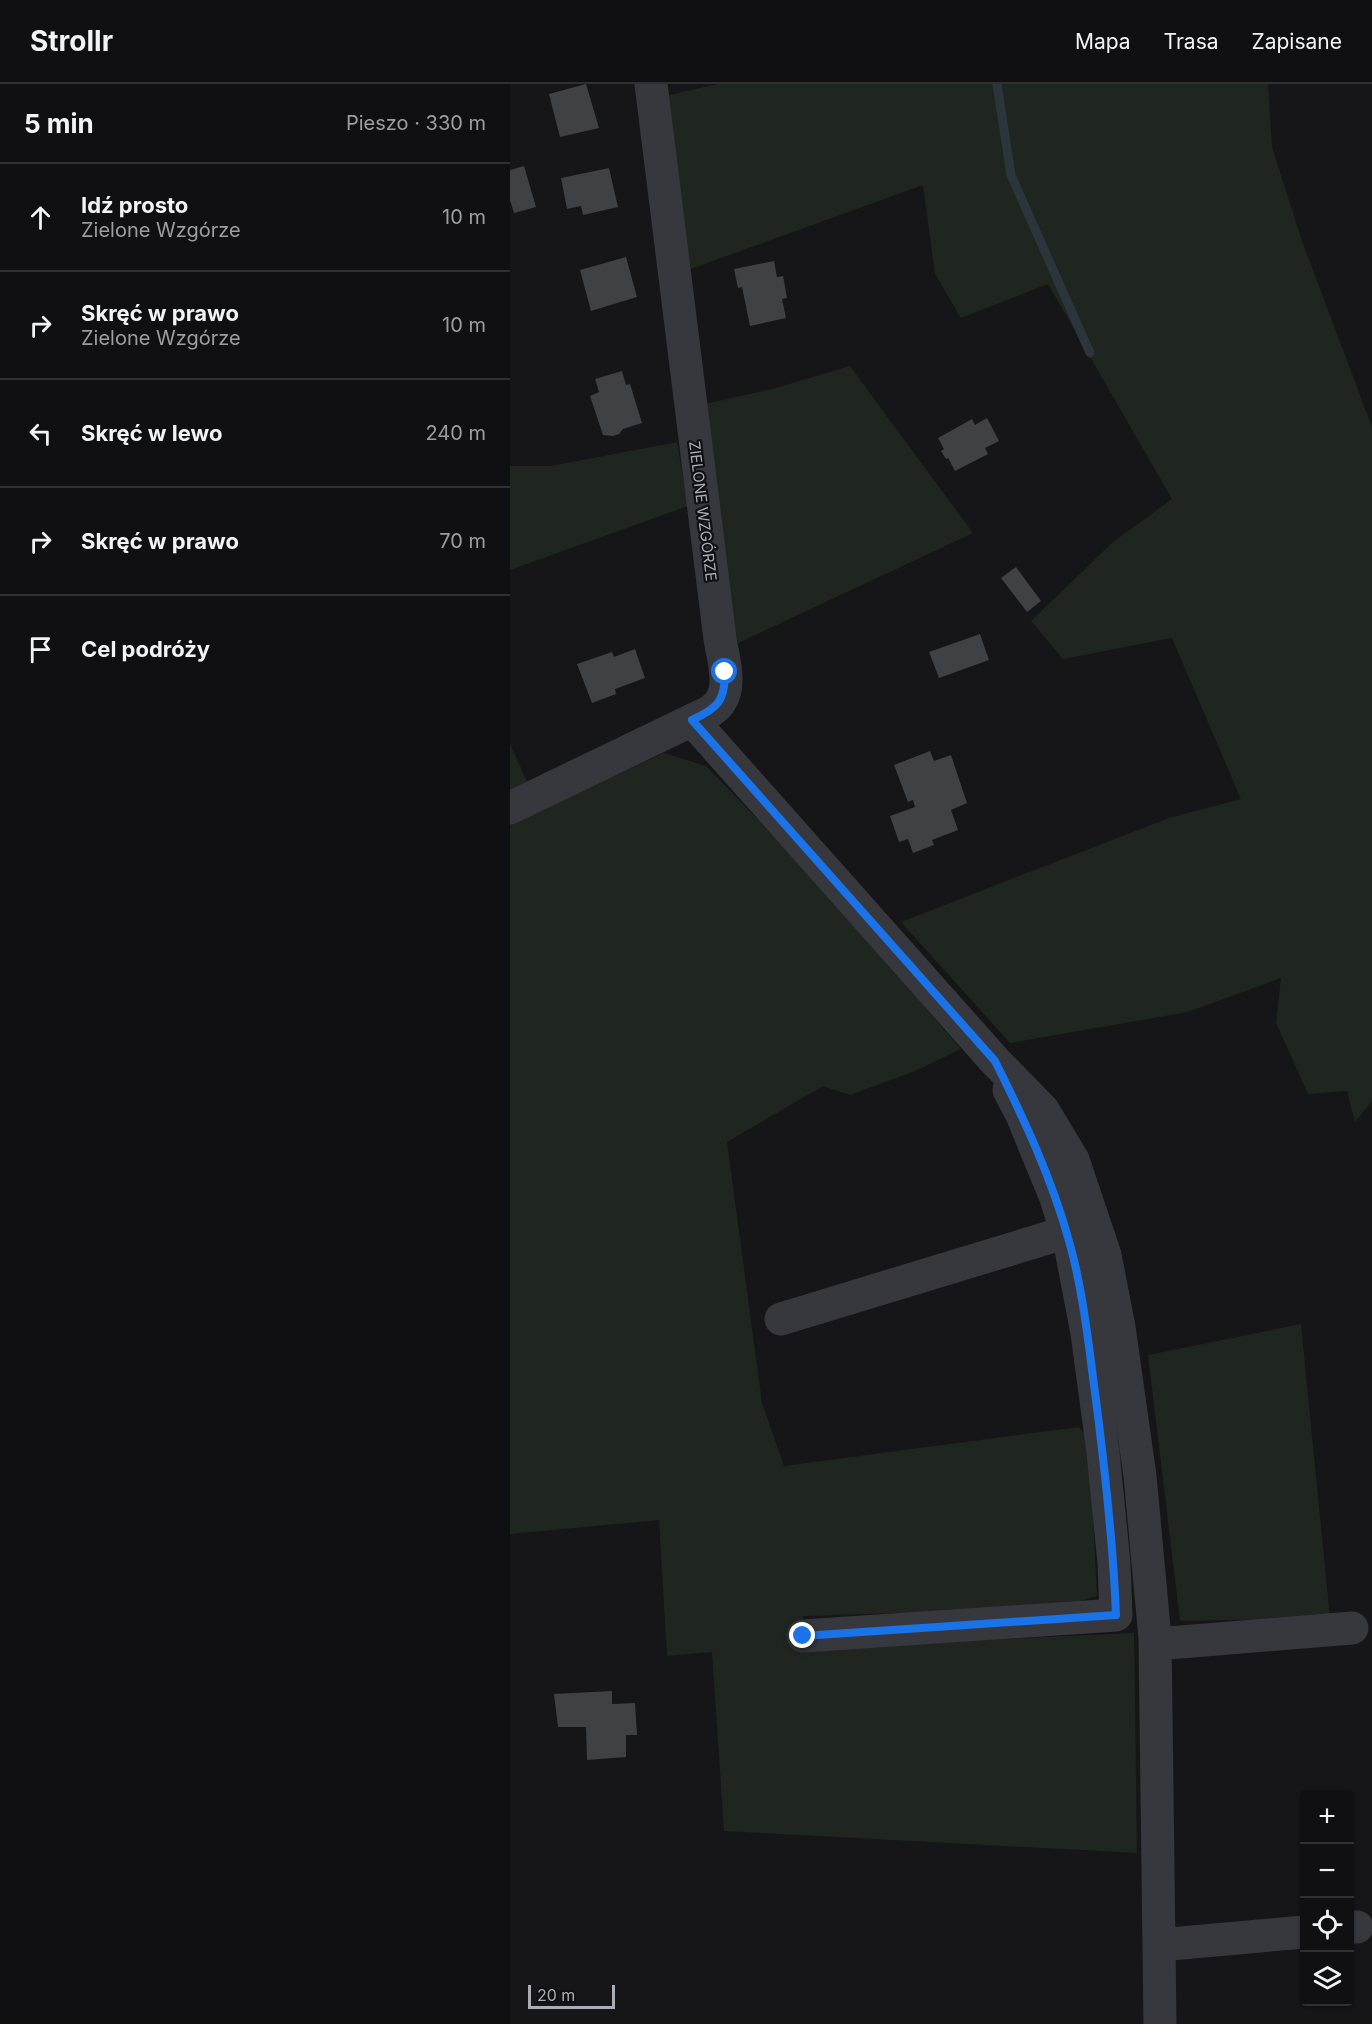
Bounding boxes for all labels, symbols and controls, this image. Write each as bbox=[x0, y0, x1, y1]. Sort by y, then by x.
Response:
text: Strollr bbox=[30, 24, 113, 58]
text: Mapa bbox=[1075, 29, 1131, 54]
text: Trasa bbox=[1164, 29, 1219, 54]
text: Zapisane bbox=[1252, 29, 1342, 54]
text: 5 min bbox=[24, 108, 94, 139]
text: Pieszo · 330 m bbox=[346, 111, 486, 135]
text: Idź prosto bbox=[81, 192, 188, 218]
icon: ahead bbox=[24, 201, 57, 234]
text: 10 m bbox=[442, 205, 486, 229]
text: Zielone Wzgórze bbox=[81, 218, 241, 242]
text: Skręć w prawo bbox=[81, 300, 239, 326]
icon: right bbox=[24, 309, 57, 342]
text: 10 m bbox=[442, 313, 486, 337]
text: Zielone Wzgórze bbox=[81, 326, 241, 350]
icon: left bbox=[24, 417, 57, 450]
text: Skręć w lewo bbox=[81, 420, 222, 446]
text: 240 m bbox=[425, 421, 486, 445]
street label: ZIELONE WZGÓRZE bbox=[685, 440, 721, 582]
icon: right bbox=[24, 525, 57, 558]
text: Skręć w prawo bbox=[81, 528, 239, 554]
text: 70 m bbox=[439, 529, 486, 553]
icon: arrive bbox=[24, 633, 57, 666]
text: Cel podróży bbox=[81, 636, 210, 662]
route start bbox=[711, 658, 737, 684]
route end bbox=[789, 1622, 815, 1648]
map controls bbox=[1300, 1790, 1354, 2006]
button: + bbox=[1300, 1790, 1354, 1844]
button: − bbox=[1300, 1844, 1354, 1898]
button: locate bbox=[1300, 1898, 1354, 1952]
button: layers bbox=[1300, 1952, 1354, 2006]
scale bar bbox=[528, 1982, 615, 2010]
text: 20 m bbox=[537, 1985, 575, 2005]

